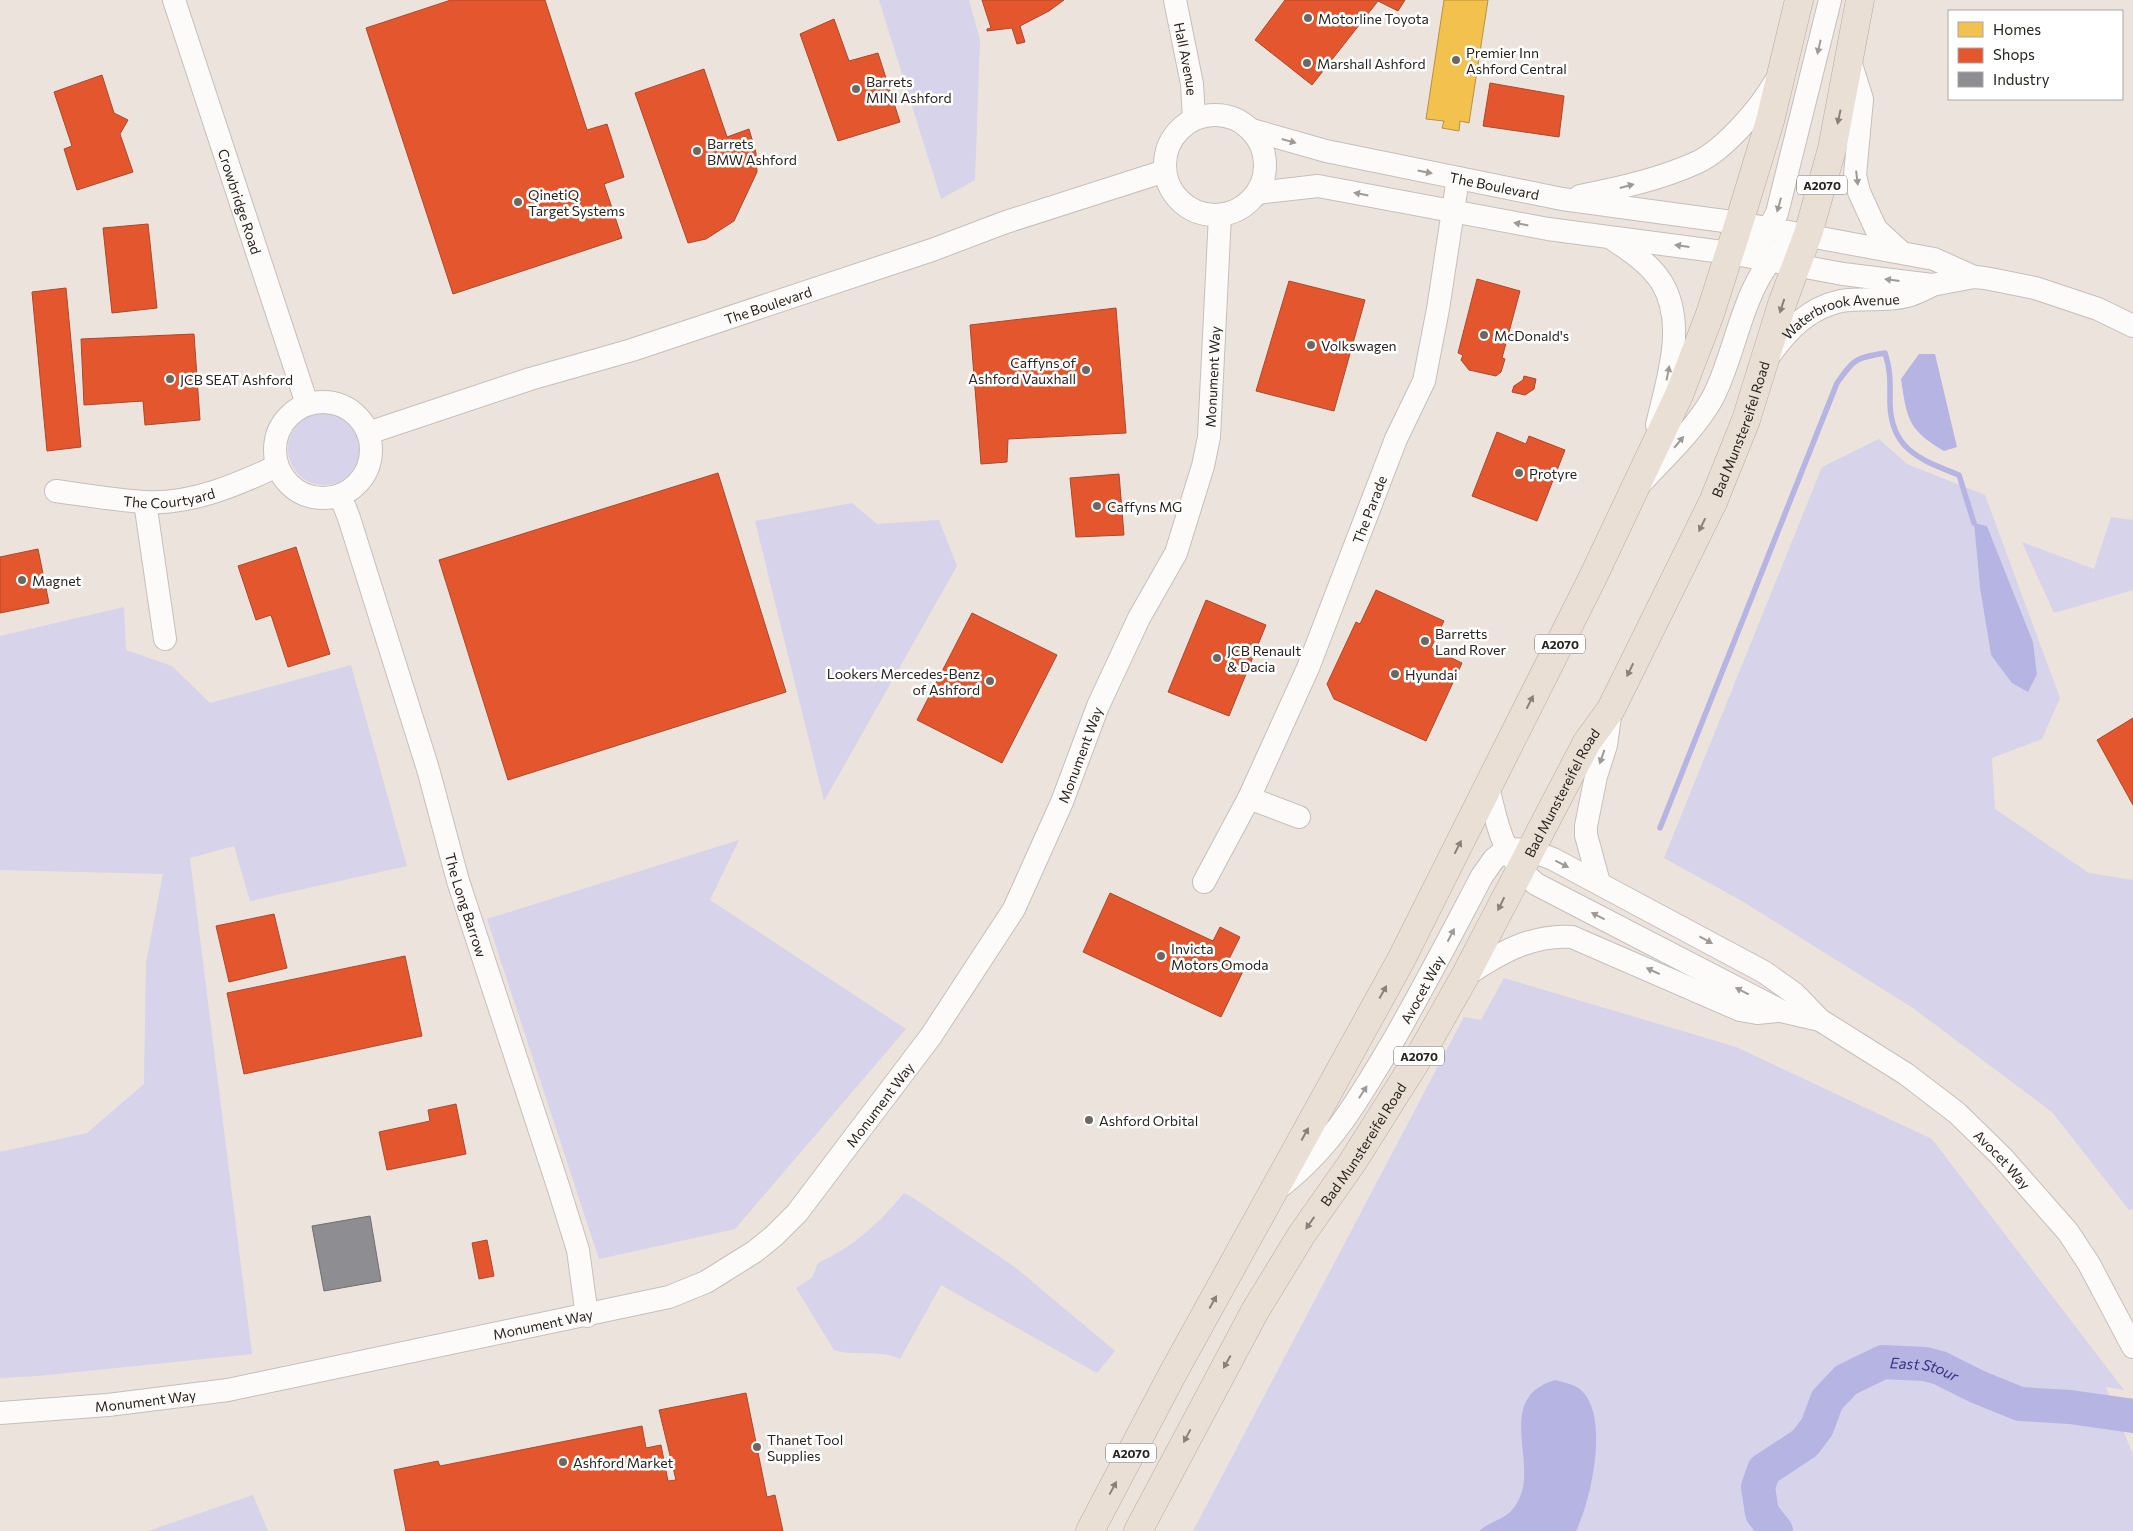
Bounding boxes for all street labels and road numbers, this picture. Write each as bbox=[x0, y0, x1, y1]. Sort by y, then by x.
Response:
street label: Hall Avenue bbox=[1171, 21, 1201, 96]
street label: Crowbridge Road bbox=[215, 146, 266, 256]
street label: The Boulevard bbox=[1448, 168, 1541, 203]
road number: A2070 bbox=[1797, 176, 1847, 194]
street label: The Boulevard bbox=[722, 282, 814, 327]
street label: Waterbrook Avenue bbox=[1778, 289, 1901, 342]
street label: Monument Way bbox=[1201, 326, 1223, 428]
street label: Bad Munstereifel Road bbox=[1707, 359, 1772, 500]
street label: The Parade bbox=[1348, 473, 1390, 546]
street label: The Courtyard bbox=[122, 484, 217, 511]
road number: A2070 bbox=[1535, 634, 1585, 654]
street label: Monument Way bbox=[1054, 704, 1106, 805]
street label: Bad Munstereifel Road bbox=[1520, 725, 1603, 860]
street label: The Long Barrow bbox=[442, 851, 491, 959]
street label: Avocet Way bbox=[1396, 952, 1447, 1026]
road number: A2070 bbox=[1394, 1046, 1444, 1066]
street label: Monument Way bbox=[842, 1059, 917, 1150]
street label: Bad Munstereifel Road bbox=[1316, 1079, 1409, 1209]
street label: Avocet Way bbox=[1971, 1126, 2035, 1192]
street label: Monument Way bbox=[491, 1305, 594, 1342]
street label: Monument Way bbox=[94, 1386, 197, 1414]
road number: A2070 bbox=[1106, 1444, 1156, 1462]

